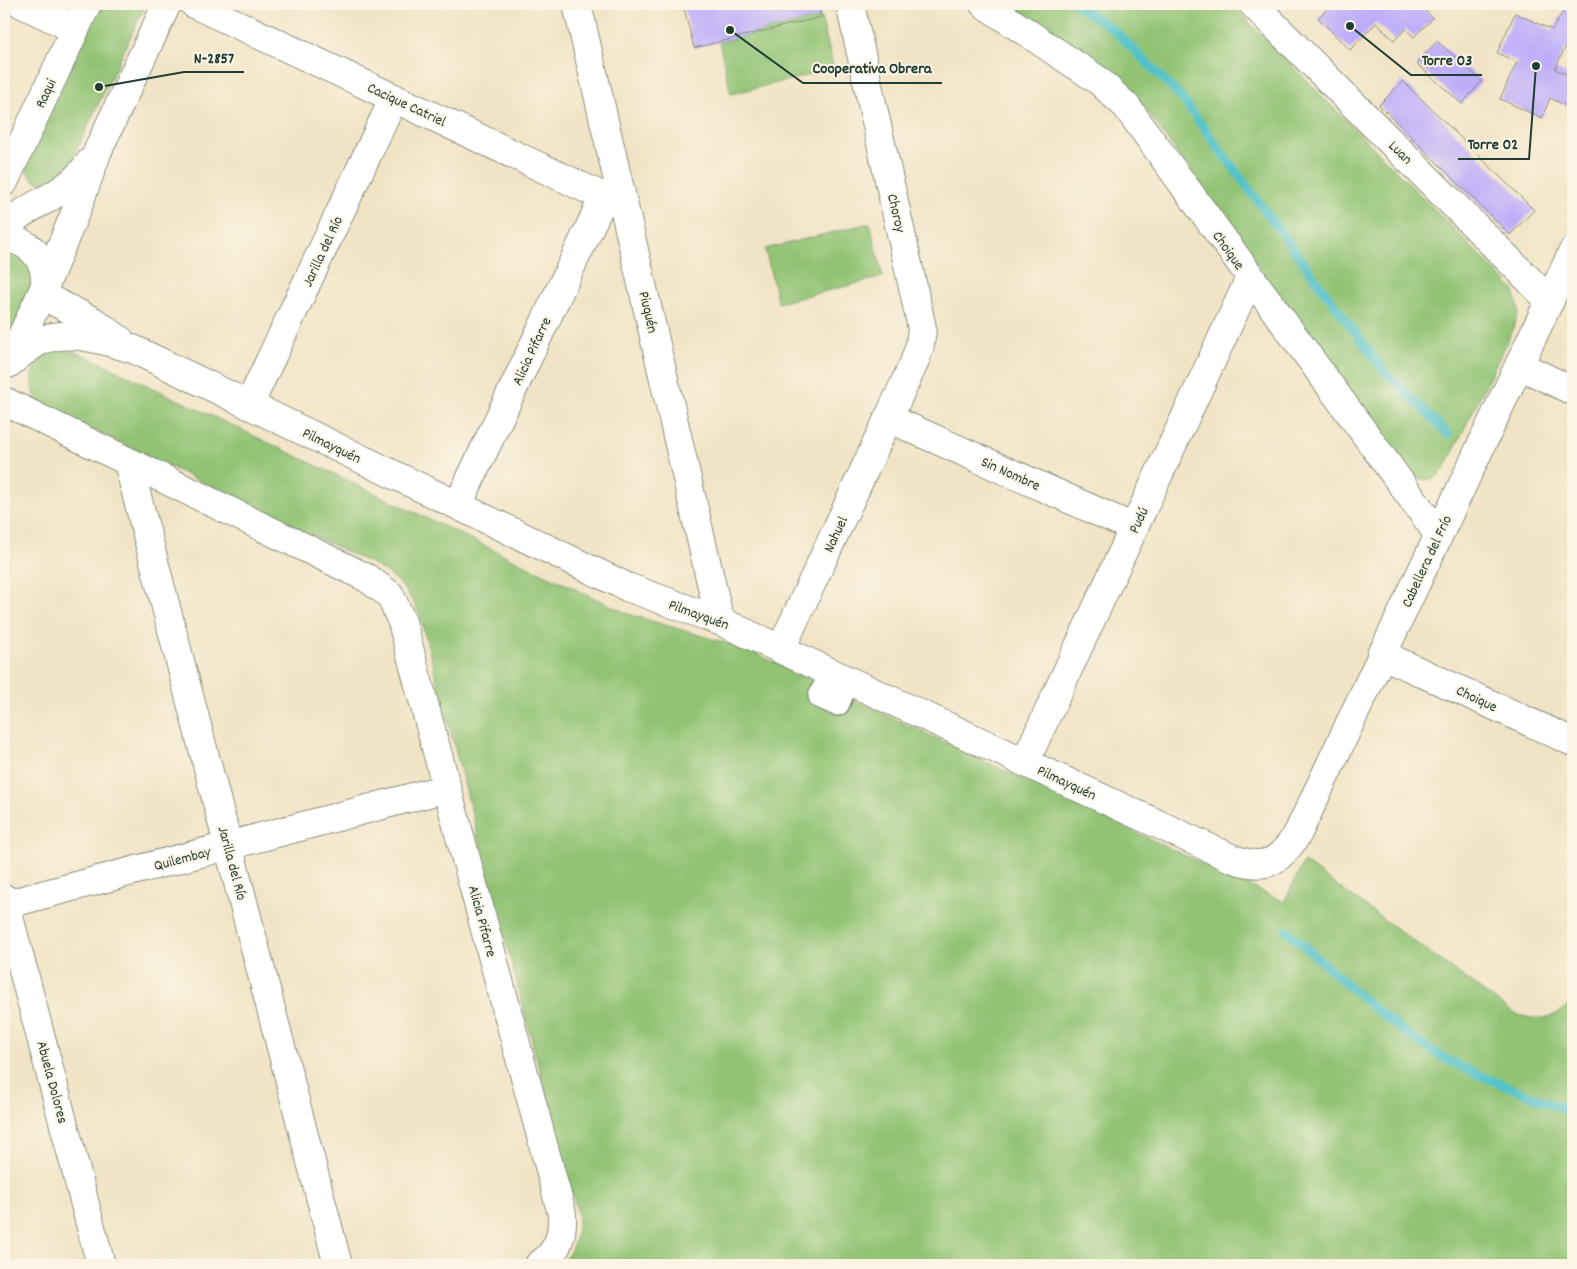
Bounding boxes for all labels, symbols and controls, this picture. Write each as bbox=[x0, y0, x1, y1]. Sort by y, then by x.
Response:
callout: N-2857 bbox=[184, 41, 244, 72]
callout: Torre 03 bbox=[1411, 44, 1482, 75]
text: N-2857 bbox=[194, 48, 234, 71]
text: Torre 03 bbox=[1422, 50, 1472, 73]
callout: Cooperativa Obrera bbox=[803, 52, 942, 83]
text: Cooperativa Obrera bbox=[812, 58, 933, 81]
street label: Raqui bbox=[30, 75, 63, 112]
street label: Cacique Catriel bbox=[363, 78, 450, 134]
callout: Torre 02 bbox=[1458, 128, 1529, 159]
text: Torre 02 bbox=[1468, 134, 1518, 157]
street label: Luan bbox=[1382, 136, 1417, 171]
street label: Choroy bbox=[880, 192, 910, 236]
street label: Jarilla del Río bbox=[298, 213, 350, 291]
street label: Choique bbox=[1206, 227, 1249, 276]
street label: Piuquén bbox=[632, 289, 663, 336]
street label: Alicia Pifarre bbox=[507, 314, 558, 390]
street label: Pilmayquén bbox=[298, 423, 364, 471]
street label: Sin Nombre bbox=[977, 452, 1044, 498]
street label: Pudú bbox=[1124, 504, 1155, 538]
street label: Cabellera del Frío bbox=[1397, 512, 1459, 612]
street label: Nahuel bbox=[819, 513, 855, 557]
street label: Pilmayquén bbox=[665, 595, 732, 637]
street label: Choique bbox=[1452, 681, 1501, 719]
street label: Pilmayquén bbox=[1033, 761, 1099, 807]
street label: Jarilla del Río bbox=[211, 824, 252, 903]
street label: Quilembay bbox=[152, 842, 214, 878]
street label: Alicia Pifarre bbox=[461, 883, 501, 960]
street label: Abuela Dolores bbox=[29, 1039, 73, 1126]

